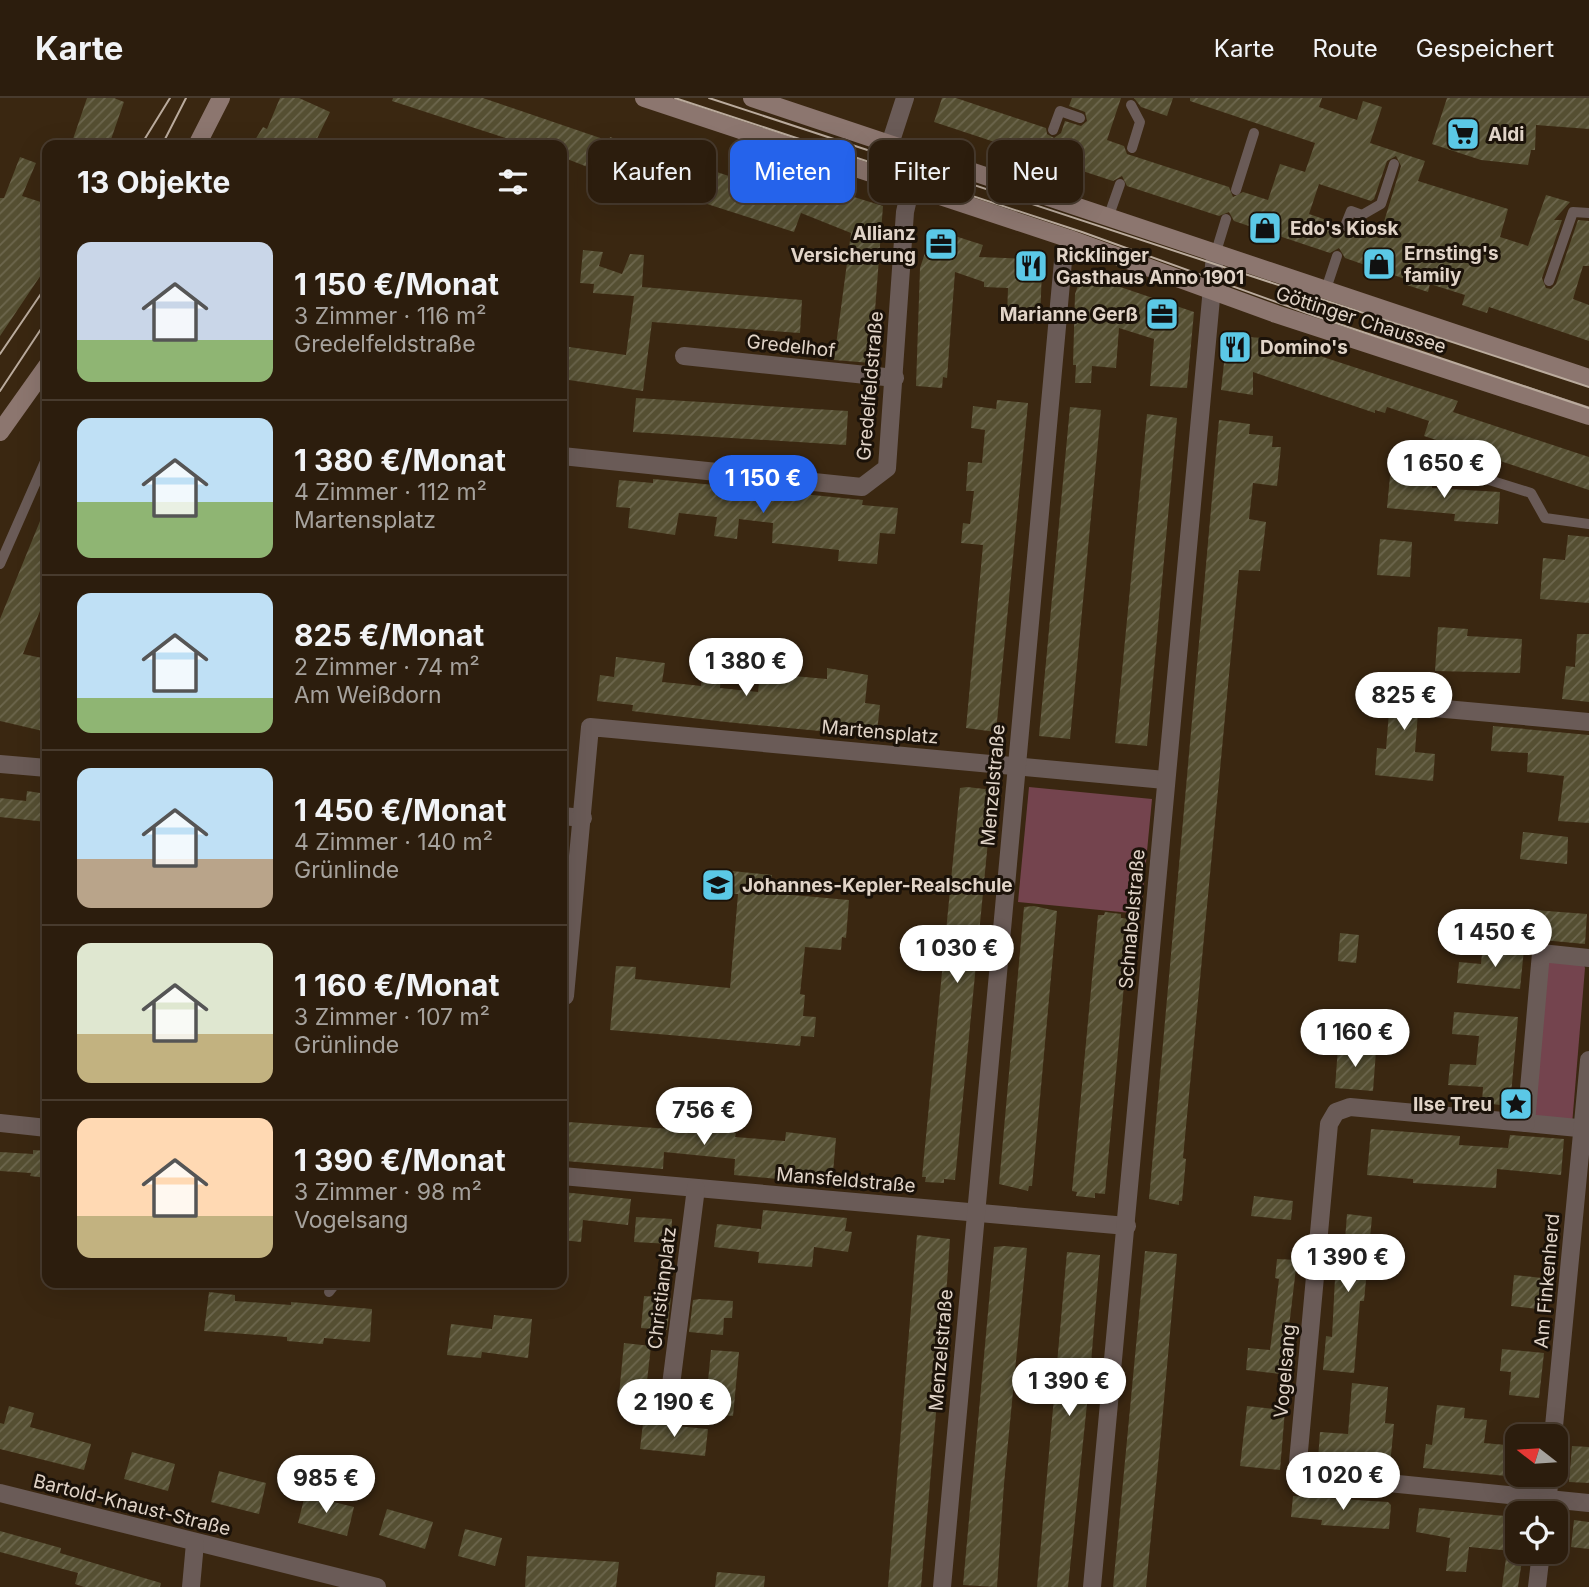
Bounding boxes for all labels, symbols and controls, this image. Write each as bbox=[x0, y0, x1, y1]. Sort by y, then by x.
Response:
text: Karte bbox=[35, 28, 123, 68]
text: Karte bbox=[1214, 34, 1274, 63]
text: Route bbox=[1312, 34, 1378, 63]
text: Gespeichert bbox=[1416, 34, 1554, 63]
supermarket icon: Aldi bbox=[1444, 115, 1482, 153]
place label: Aldi bbox=[1488, 123, 1524, 146]
chip: Kaufen bbox=[588, 140, 716, 203]
chip: Mieten bbox=[730, 140, 855, 203]
chip: Filter bbox=[869, 140, 974, 203]
chip: Neu bbox=[988, 140, 1083, 203]
icon: filters bbox=[494, 163, 532, 201]
text: 13 Objekte bbox=[77, 164, 230, 200]
shop icon: Edo's Kiosk bbox=[1246, 209, 1284, 247]
place label: Edo's Kiosk bbox=[1290, 217, 1399, 240]
place label: Allianz Versicherung bbox=[790, 222, 916, 267]
office icon: Allianz Versicherung bbox=[922, 225, 960, 263]
place label: Ernsting's family bbox=[1404, 242, 1499, 287]
place label: Ricklinger Gasthaus Anno 1901 bbox=[1056, 244, 1244, 289]
shop icon: Ernsting's family bbox=[1360, 245, 1398, 283]
restaurant icon: Ricklinger Gasthaus Anno 1901 bbox=[1012, 247, 1050, 285]
text: 1 150 €/Monat bbox=[294, 266, 499, 302]
icon: home bbox=[133, 270, 217, 354]
street label: Göttinger Chaussee bbox=[1273, 282, 1449, 358]
office icon: Marianne Gerß bbox=[1143, 295, 1181, 333]
text: 3 Zimmer · 116 m² bbox=[294, 302, 486, 330]
place label: Marianne Gerß bbox=[1000, 303, 1138, 326]
street label: Gredelfeldstraße bbox=[852, 310, 888, 462]
restaurant icon: Domino's bbox=[1216, 328, 1254, 366]
text: Gredelfeldstraße bbox=[294, 330, 476, 358]
street label: Gredelhof bbox=[746, 330, 836, 362]
place label: Domino's bbox=[1260, 336, 1348, 359]
pin: 1 650 € bbox=[1379, 440, 1509, 500]
text: 1 380 €/Monat bbox=[294, 442, 506, 478]
icon: home bbox=[133, 446, 217, 530]
text: 1 650 € bbox=[1403, 449, 1485, 477]
pin: 1 150 € bbox=[698, 456, 828, 515]
text: 1 150 € bbox=[725, 464, 801, 492]
text: 4 Zimmer · 112 m² bbox=[294, 478, 487, 506]
text: Martensplatz bbox=[294, 506, 436, 534]
text: 825 €/Monat bbox=[294, 617, 484, 653]
icon: home bbox=[133, 621, 217, 705]
pin: 1 380 € bbox=[681, 638, 811, 698]
text: 1 380 € bbox=[705, 647, 787, 675]
text: 2 Zimmer · 74 m² bbox=[294, 653, 480, 681]
pin: 825 € bbox=[1355, 672, 1453, 732]
text: Am Weißdorn bbox=[294, 681, 442, 709]
text: 825 € bbox=[1371, 681, 1437, 709]
street label: Martensplatz bbox=[821, 715, 939, 749]
street label: Menzelstraße bbox=[976, 723, 1010, 847]
text: 1 450 €/Monat bbox=[294, 792, 506, 828]
icon: home bbox=[133, 796, 217, 880]
text: 4 Zimmer · 140 m² bbox=[294, 828, 493, 856]
street label: Schnabelstraße bbox=[1114, 848, 1150, 990]
text: Grünlinde bbox=[294, 856, 399, 884]
school or university icon: Johannes-Kepler-Realschule bbox=[699, 866, 737, 904]
place label: Johannes-Kepler-Realschule bbox=[742, 874, 1013, 897]
pin: 1 450 € bbox=[1430, 910, 1560, 969]
text: 1 450 € bbox=[1454, 918, 1536, 946]
pin: 1 030 € bbox=[892, 926, 1022, 985]
text: 1 030 € bbox=[916, 934, 998, 962]
text: 1 160 €/Monat bbox=[294, 967, 499, 1003]
icon: home bbox=[133, 971, 217, 1055]
text: 3 Zimmer · 107 m² bbox=[294, 1003, 490, 1031]
pin: 1 160 € bbox=[1290, 1010, 1420, 1069]
text: 1 160 € bbox=[1317, 1018, 1393, 1046]
text: Grünlinde bbox=[294, 1031, 399, 1059]
place icon: Ilse Treu bbox=[1497, 1085, 1535, 1123]
pin: 756 € bbox=[655, 1088, 753, 1147]
place label: Ilse Treu bbox=[1413, 1093, 1492, 1116]
text: 756 € bbox=[672, 1096, 736, 1124]
text: 1 390 €/Monat bbox=[294, 1142, 506, 1178]
icon: home bbox=[133, 1146, 217, 1230]
street label: Mansfeldstraße bbox=[775, 1162, 917, 1198]
text: 3 Zimmer · 98 m² bbox=[294, 1178, 482, 1206]
text: Vogelsang bbox=[294, 1206, 408, 1234]
street label: Am Finkenherd bbox=[1530, 1213, 1564, 1349]
street label: Christianplatz bbox=[643, 1225, 681, 1351]
pin: 1 390 € bbox=[1283, 1234, 1413, 1294]
text: 1 390 € bbox=[1307, 1243, 1389, 1271]
street label: Menzelstraße bbox=[924, 1288, 958, 1412]
street label: Vogelsang bbox=[1269, 1323, 1301, 1419]
pin: 1 390 € bbox=[1004, 1358, 1134, 1418]
text: 1 390 € bbox=[1028, 1367, 1110, 1395]
pin: 2 190 € bbox=[609, 1380, 739, 1439]
text: 2 190 € bbox=[633, 1388, 715, 1416]
north arrow bbox=[1505, 1424, 1568, 1488]
map controls bbox=[1505, 1424, 1568, 1564]
pin: 1 020 € bbox=[1278, 1452, 1408, 1512]
pin: 985 € bbox=[277, 1456, 375, 1515]
text: 1 020 € bbox=[1302, 1461, 1384, 1489]
text: 985 € bbox=[293, 1464, 359, 1492]
street label: Bartold-Knaust-Straße bbox=[31, 1469, 233, 1541]
button: locate bbox=[1505, 1501, 1568, 1564]

